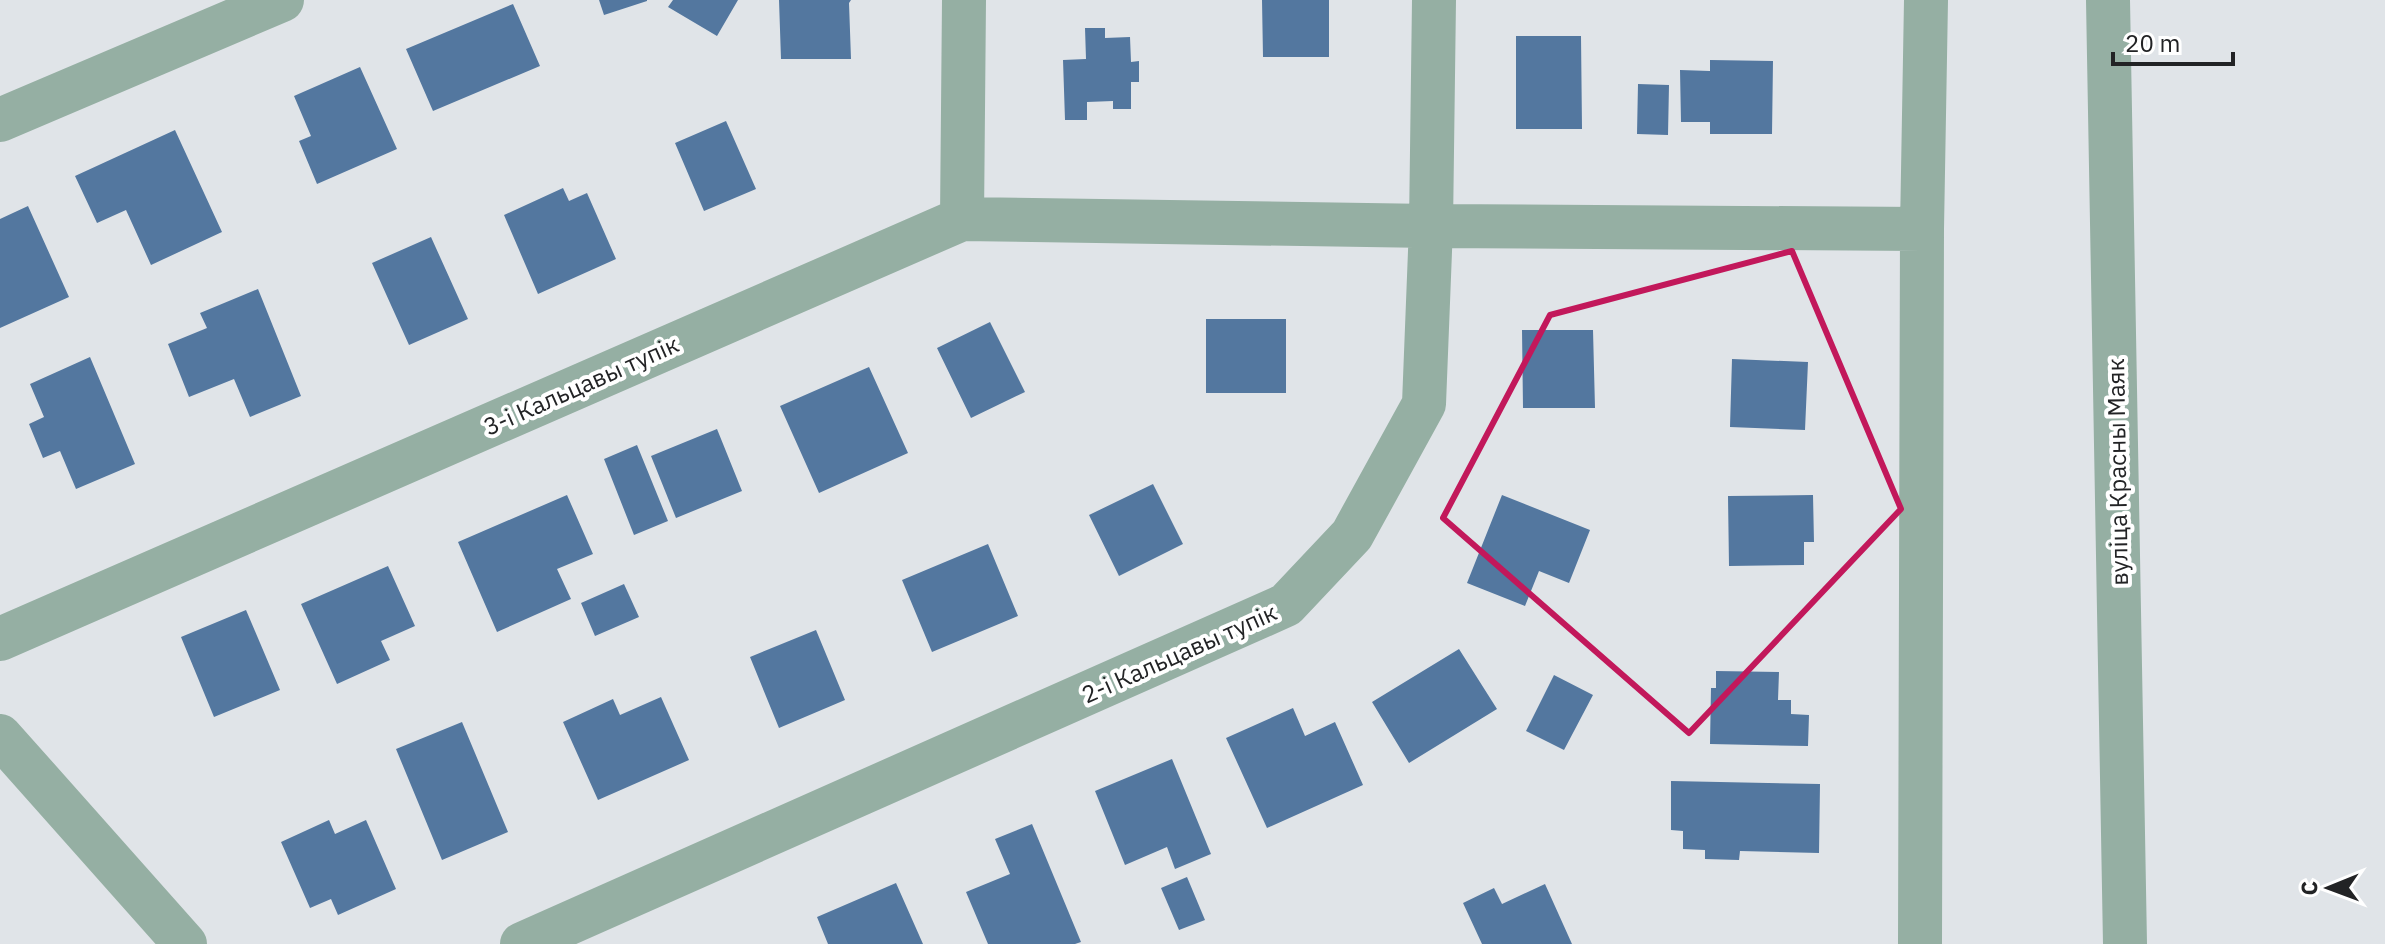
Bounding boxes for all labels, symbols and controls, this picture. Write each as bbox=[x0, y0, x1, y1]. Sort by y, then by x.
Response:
scale bar bbox=[2113, 16, 2233, 66]
text: 20 m bbox=[2125, 27, 2180, 59]
street label: 3-і Кальцавы тупік bbox=[478, 328, 684, 442]
street label: вуліца Красны Маяк bbox=[2099, 358, 2135, 586]
street label: 2-і Кальцавы тупік bbox=[1076, 596, 1282, 710]
north arrow bbox=[2289, 848, 2369, 928]
text: С bbox=[2294, 881, 2323, 896]

